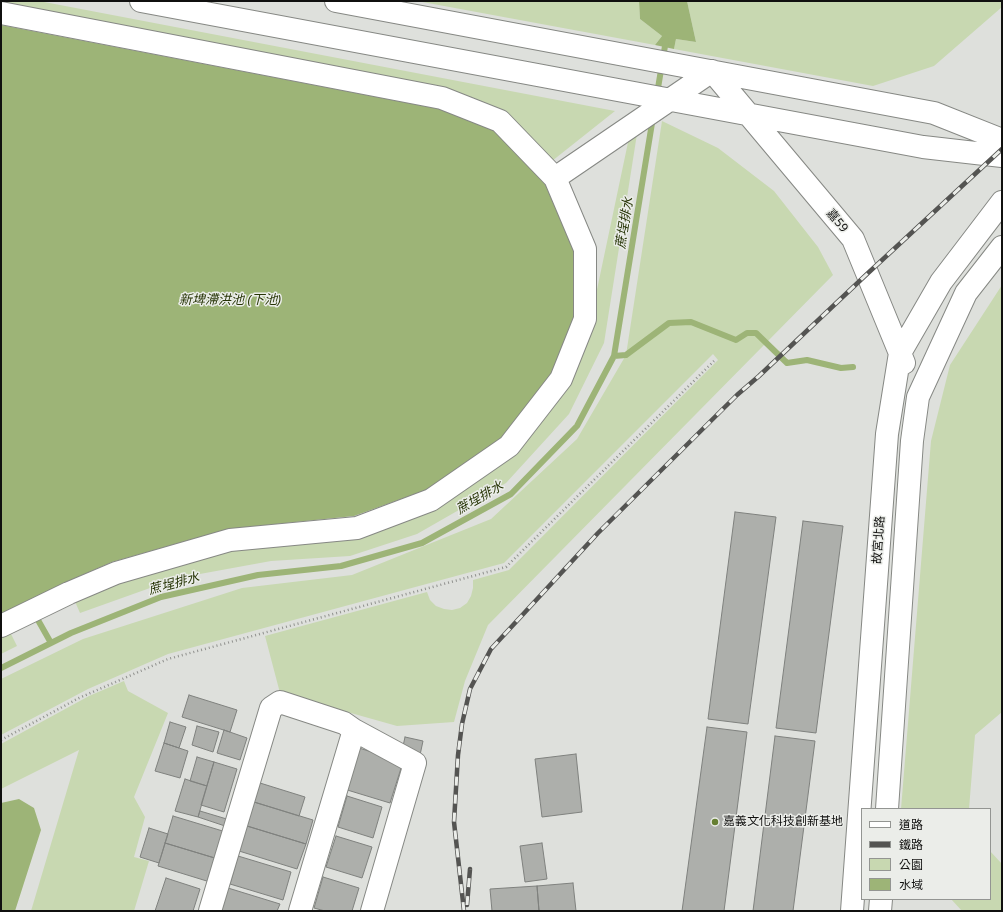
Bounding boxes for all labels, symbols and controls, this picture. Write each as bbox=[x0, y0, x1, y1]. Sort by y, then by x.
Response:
water label: 蔗埕排水 bbox=[613, 196, 637, 250]
street label: 嘉59 bbox=[823, 207, 851, 235]
water label: 新埤滯洪池 (下池) bbox=[179, 292, 281, 308]
water label: 蔗埕排水 bbox=[454, 478, 506, 518]
street label: 故宮北路 bbox=[870, 516, 888, 564]
water label: 蔗埕排水 bbox=[147, 570, 201, 598]
legend bbox=[861, 808, 991, 900]
place label: 嘉義文化科技創新基地 bbox=[723, 815, 843, 829]
text: 道路 bbox=[899, 816, 923, 833]
marker: 嘉義文化科技創新基地 bbox=[710, 817, 720, 827]
text: 鐵路 bbox=[899, 836, 923, 853]
text: 公園 bbox=[899, 856, 923, 873]
text: 水域 bbox=[899, 876, 923, 893]

